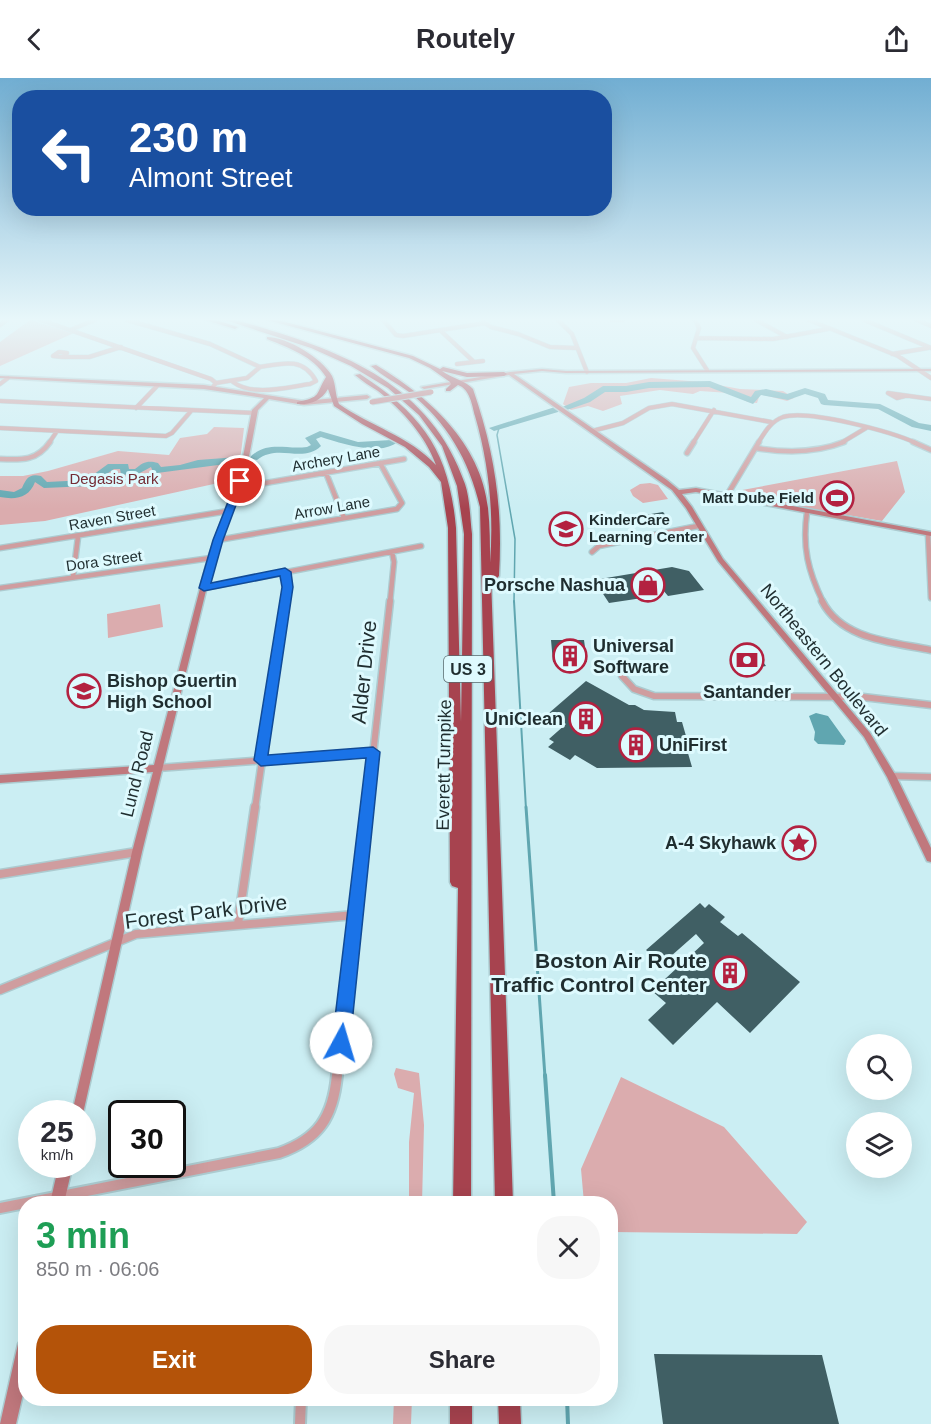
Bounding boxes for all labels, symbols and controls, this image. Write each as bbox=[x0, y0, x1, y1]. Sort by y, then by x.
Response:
icon: back bbox=[18, 23, 51, 56]
icon: share bbox=[880, 23, 913, 56]
text: Routely bbox=[416, 24, 515, 54]
icon: left bbox=[30, 114, 108, 192]
text: 230 m bbox=[129, 114, 248, 161]
text: Almont Street bbox=[129, 163, 293, 193]
street label: Archery Lane bbox=[291, 442, 381, 475]
pin bbox=[214, 455, 265, 506]
icon: arrive bbox=[223, 464, 256, 497]
park label: Degasis Park bbox=[69, 470, 159, 487]
sports icon: Matt Dube Field bbox=[819, 480, 855, 516]
place label: Matt Dube Field bbox=[702, 489, 814, 506]
street label: Arrow Lane bbox=[293, 492, 371, 523]
street label: Raven Street bbox=[67, 501, 157, 533]
school or university icon: KinderCare Learning Center bbox=[548, 511, 584, 547]
place label: KinderCare Learning Center bbox=[589, 511, 704, 545]
street label: Dora Street bbox=[65, 547, 144, 574]
shop icon: Porsche Nashua bbox=[630, 567, 666, 603]
place label: Porsche Nashua bbox=[484, 575, 626, 595]
street label: Northeastern Boulevard bbox=[756, 580, 892, 740]
street label: Alder Drive bbox=[347, 619, 380, 725]
place label: Universal Software bbox=[593, 636, 674, 677]
building icon: Universal Software bbox=[552, 638, 588, 674]
bank icon: Santander bbox=[729, 642, 765, 678]
road number: US 3 bbox=[444, 656, 492, 682]
place label: Bishop Guertin High School bbox=[107, 671, 237, 712]
school or university icon: Bishop Guertin High School bbox=[66, 673, 102, 709]
place label: Santander bbox=[703, 682, 791, 702]
street label: Everett Turnpike bbox=[433, 699, 455, 831]
building icon: UniClean bbox=[568, 701, 604, 737]
place label: UniClean bbox=[485, 709, 563, 729]
building icon: UniFirst bbox=[618, 727, 654, 763]
street label: Lund Road bbox=[117, 729, 157, 819]
place label: UniFirst bbox=[659, 735, 727, 755]
place icon: A-4 Skyhawk bbox=[781, 825, 817, 861]
place label: A-4 Skyhawk bbox=[665, 833, 777, 853]
street label: Forest Park Drive bbox=[123, 890, 288, 933]
place label: Boston Air Route Traffic Control Center bbox=[491, 949, 707, 996]
building icon: Boston Air Route Traffic Control Center bbox=[712, 955, 748, 991]
position arrow bbox=[309, 1011, 373, 1075]
map controls bbox=[846, 1034, 912, 1178]
button: search bbox=[846, 1034, 912, 1100]
speed limit sign: 30 bbox=[108, 1100, 186, 1178]
button: layers bbox=[846, 1112, 912, 1178]
text: 25 bbox=[40, 1115, 74, 1148]
text: km/h bbox=[41, 1146, 73, 1163]
text: 3 min bbox=[36, 1215, 130, 1256]
button: close bbox=[537, 1216, 600, 1279]
text: 850 m · 06:06 bbox=[36, 1258, 159, 1280]
button: Exit bbox=[36, 1325, 312, 1394]
button: Share bbox=[324, 1325, 600, 1394]

